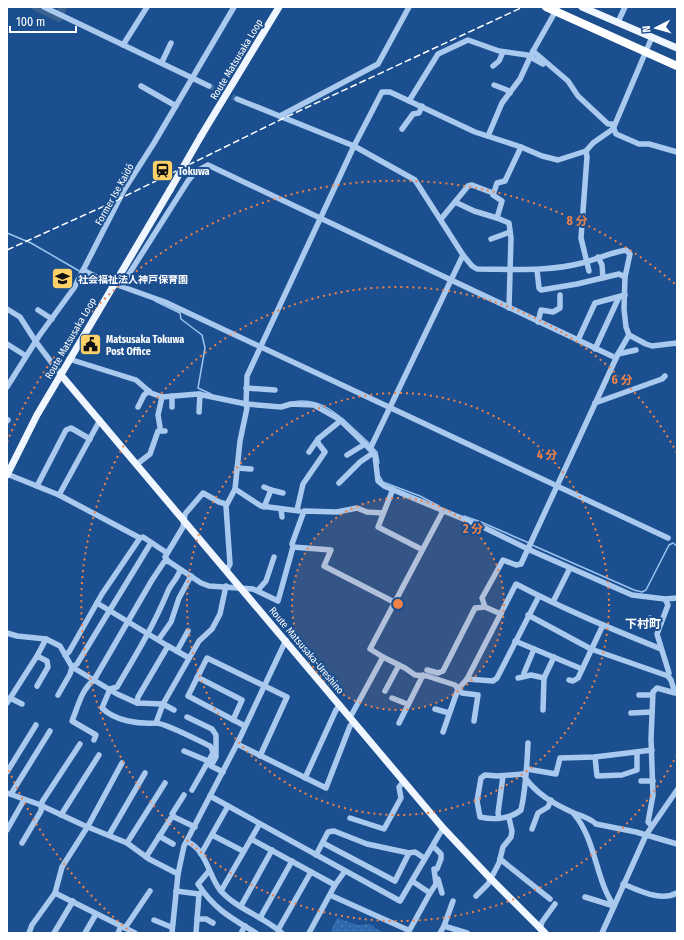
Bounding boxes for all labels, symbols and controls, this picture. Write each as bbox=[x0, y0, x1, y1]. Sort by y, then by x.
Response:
scale bar bbox=[10, 8, 76, 34]
north arrow bbox=[636, 8, 676, 48]
text: 100 m bbox=[16, 15, 45, 29]
street label: Route Matsusaka Loop bbox=[208, 17, 266, 102]
text: N bbox=[640, 25, 653, 33]
station icon: Tokuwa bbox=[149, 158, 175, 184]
street label: Former Ise Kaidō bbox=[93, 162, 137, 227]
place label: Tokuwa bbox=[178, 166, 210, 178]
text: 8 分 bbox=[567, 214, 587, 228]
school or university icon: 社会福祉法人神戸保育園 bbox=[49, 266, 75, 292]
place label: 社会福祉法人神戸保育園 bbox=[78, 274, 188, 286]
street label: Route Matsusaka Loop bbox=[43, 296, 99, 381]
public building icon: Matsusaka Tokuwa Post Office bbox=[78, 332, 104, 358]
place label: Matsusaka Tokuwa Post Office bbox=[106, 334, 184, 358]
text: 6 分 bbox=[612, 373, 632, 387]
text: 4 分 bbox=[537, 448, 557, 462]
text: 2 分 bbox=[462, 522, 483, 536]
centre of rings bbox=[391, 597, 405, 611]
street label: Route Matsusaka-Ureshino bbox=[266, 605, 346, 697]
district label: 下村町 bbox=[625, 617, 661, 631]

